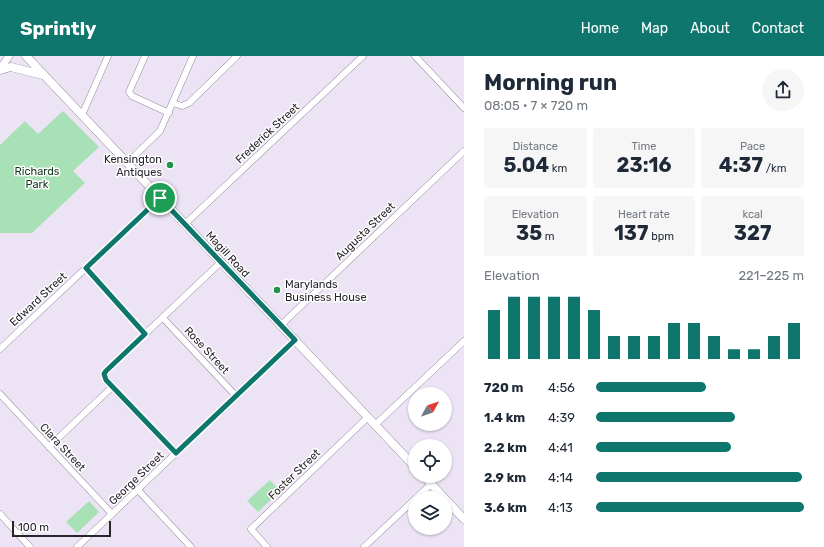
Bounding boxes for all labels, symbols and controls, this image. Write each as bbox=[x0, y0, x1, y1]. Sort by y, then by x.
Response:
text: Sprintly bbox=[20, 17, 96, 40]
text: Home bbox=[581, 20, 619, 37]
text: Map bbox=[641, 20, 668, 37]
text: About bbox=[690, 20, 730, 37]
text: Contact bbox=[752, 20, 804, 37]
text: Morning run bbox=[484, 69, 617, 96]
button: share bbox=[762, 69, 804, 111]
text: 08:05 · 7 × 720 m bbox=[484, 98, 588, 113]
street label: Frederick Street bbox=[233, 100, 302, 166]
text: Distance bbox=[513, 140, 558, 153]
text: Time bbox=[632, 140, 656, 153]
text: Pace bbox=[740, 140, 765, 153]
place label: Kensington Antiques bbox=[104, 153, 162, 179]
text: 5.04 bbox=[503, 153, 549, 177]
text: 23:16 bbox=[617, 153, 671, 177]
text: 4:37 bbox=[719, 153, 763, 177]
marker: Kensington Antiques bbox=[165, 160, 175, 170]
text: km bbox=[549, 162, 567, 175]
text: /km bbox=[763, 162, 786, 175]
park label: Richards Park bbox=[15, 165, 60, 191]
pin bbox=[143, 181, 177, 215]
icon: arrive bbox=[149, 187, 171, 209]
street label: Augusta Street bbox=[333, 199, 398, 263]
text: Elevation bbox=[512, 208, 559, 221]
text: Heart rate bbox=[618, 208, 670, 221]
text: kcal bbox=[743, 208, 763, 221]
text: 35 bbox=[516, 221, 542, 245]
text: 137 bbox=[614, 221, 649, 245]
text: 327 bbox=[734, 221, 771, 245]
street label: Magill Road bbox=[203, 229, 252, 280]
text: m bbox=[542, 230, 555, 243]
text: bpm bbox=[649, 230, 674, 243]
text: Elevation bbox=[484, 268, 540, 283]
text: 221–225 m bbox=[738, 268, 804, 283]
street label: Edward Street bbox=[7, 269, 70, 329]
place label: Marylands Business House bbox=[285, 278, 367, 304]
marker: Marylands Business House bbox=[272, 285, 282, 295]
street label: Rose Street bbox=[182, 324, 232, 377]
text: 720 m bbox=[484, 380, 523, 395]
text: 4:56 bbox=[548, 380, 575, 395]
north arrow bbox=[408, 387, 452, 431]
map controls bbox=[408, 387, 452, 535]
text: 1.4 km bbox=[484, 410, 525, 425]
text: 4:39 bbox=[548, 410, 575, 425]
street label: Clara Street bbox=[37, 421, 89, 474]
button: locate bbox=[408, 439, 452, 483]
text: 2.2 km bbox=[484, 440, 527, 455]
text: 4:41 bbox=[548, 440, 573, 455]
street label: Foster Street bbox=[266, 446, 323, 502]
street label: George Street bbox=[106, 448, 167, 508]
text: 2.9 km bbox=[484, 470, 526, 485]
text: 4:14 bbox=[548, 470, 573, 485]
button: layers bbox=[408, 491, 452, 535]
text: 3.6 km bbox=[484, 500, 527, 515]
text: 4:13 bbox=[548, 500, 573, 515]
scale bar bbox=[12, 519, 111, 538]
text: 100 m bbox=[18, 521, 49, 534]

